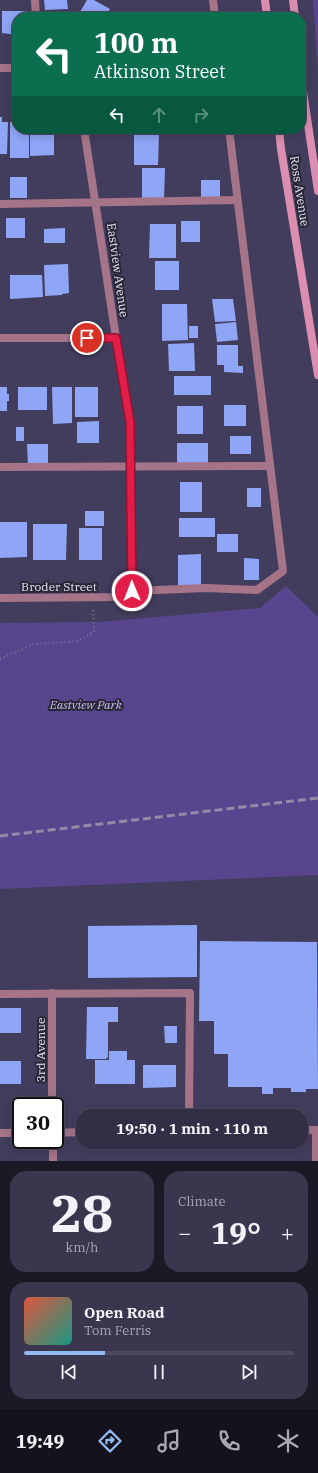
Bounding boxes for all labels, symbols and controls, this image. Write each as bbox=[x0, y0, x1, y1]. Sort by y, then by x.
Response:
text: 100 m bbox=[94, 24, 178, 61]
icon: left bbox=[28, 28, 80, 80]
text: Atkinson Street bbox=[94, 60, 225, 83]
icon: left bbox=[106, 104, 128, 126]
icon: ahead bbox=[148, 104, 170, 126]
icon: right bbox=[190, 104, 212, 126]
street label: Ross Avenue bbox=[287, 155, 313, 227]
street label: Eastview Avenue bbox=[104, 222, 132, 318]
pin bbox=[70, 321, 104, 355]
icon: arrive bbox=[76, 327, 98, 349]
position arrow bbox=[111, 570, 153, 612]
street label: Broder Street bbox=[21, 579, 97, 594]
park label: Eastview Park bbox=[49, 697, 123, 712]
street label: 3rd Avenue bbox=[33, 1018, 48, 1082]
speed limit sign: 30 bbox=[12, 1097, 64, 1149]
text: 19:50 · 1 min · 110 m bbox=[116, 1119, 268, 1138]
text: 28 bbox=[51, 1179, 113, 1246]
text: Climate bbox=[178, 1193, 225, 1210]
text: 19° bbox=[211, 1213, 261, 1252]
text: − bbox=[178, 1218, 191, 1247]
text: + bbox=[281, 1218, 294, 1247]
text: km/h bbox=[66, 1239, 98, 1256]
text: Open Road bbox=[84, 1303, 164, 1322]
text: Tom Ferris bbox=[84, 1322, 151, 1339]
icon: previous bbox=[58, 1361, 80, 1383]
icon: pause bbox=[148, 1361, 170, 1383]
icon: next bbox=[238, 1361, 260, 1383]
icon: directions bbox=[96, 1427, 124, 1455]
icon: music bbox=[155, 1427, 183, 1455]
icon: phone bbox=[215, 1427, 243, 1455]
icon: climate bbox=[274, 1427, 302, 1455]
text: 19:49 bbox=[16, 1430, 64, 1453]

